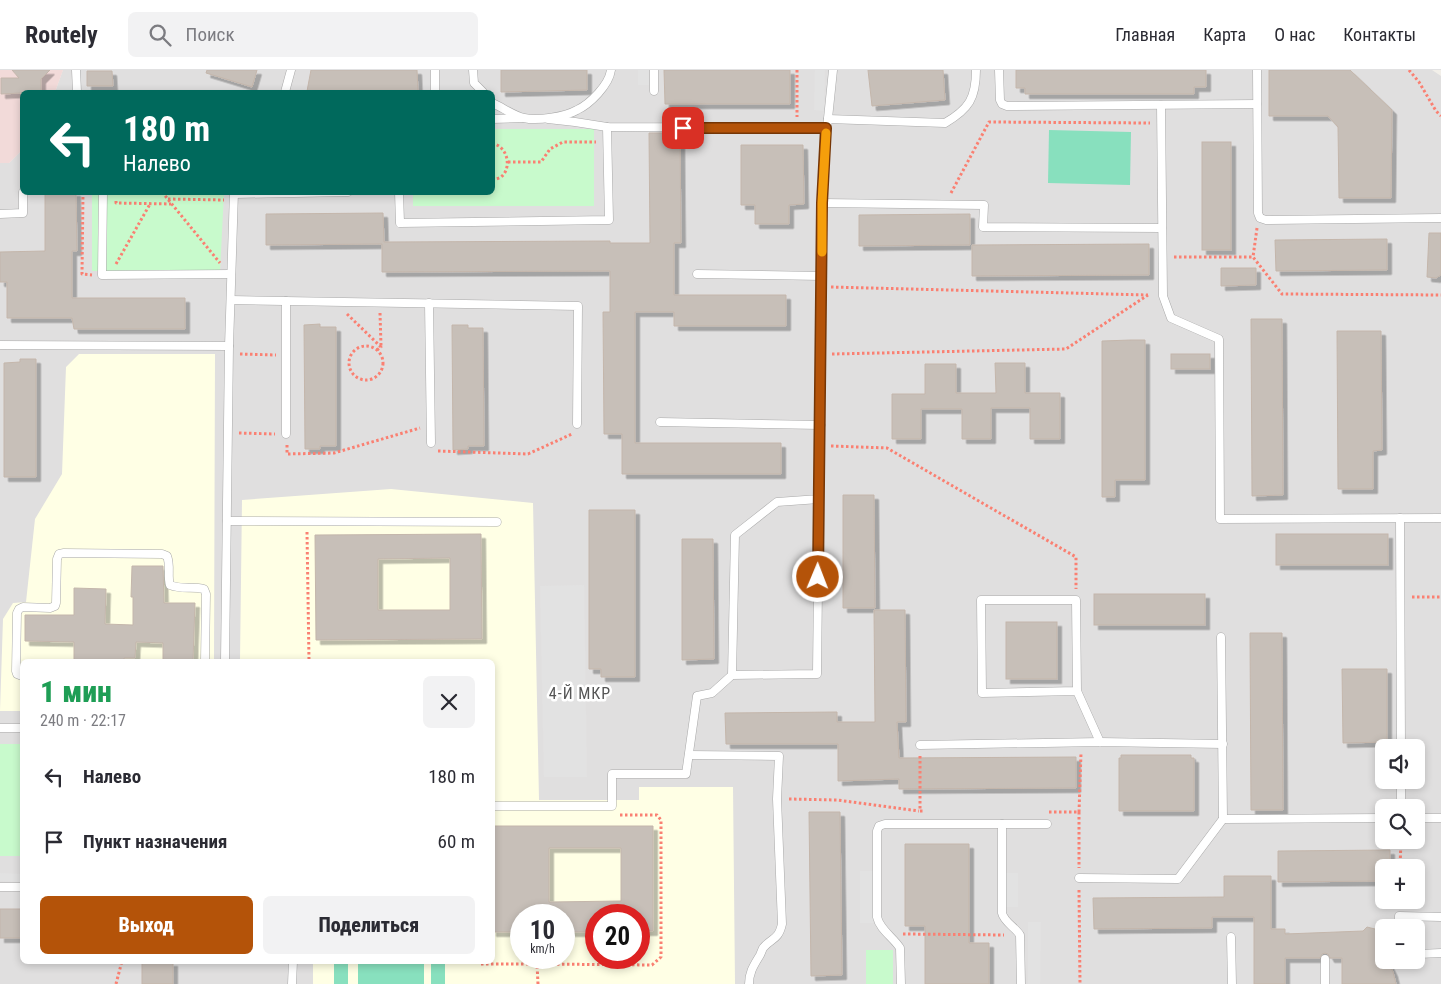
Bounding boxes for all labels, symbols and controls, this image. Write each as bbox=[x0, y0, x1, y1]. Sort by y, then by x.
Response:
search box bbox=[128, 12, 478, 57]
text: Routely bbox=[25, 21, 98, 49]
icon: search bbox=[146, 21, 174, 49]
text: Поиск bbox=[186, 23, 235, 46]
text: Главная bbox=[1115, 24, 1175, 45]
text: Карта bbox=[1203, 24, 1246, 45]
text: О нас bbox=[1274, 24, 1315, 45]
text: Контакты bbox=[1343, 24, 1416, 45]
pin bbox=[662, 107, 704, 149]
text: 180 m bbox=[123, 109, 210, 150]
icon: left bbox=[40, 110, 105, 175]
icon: arrive bbox=[669, 114, 697, 142]
text: Налево bbox=[123, 151, 191, 176]
position arrow bbox=[791, 550, 843, 602]
text: 1 мин bbox=[40, 674, 112, 709]
button: close bbox=[423, 676, 475, 728]
district label: 4-Й МКР bbox=[549, 684, 611, 703]
text: 240 m · 22:17 bbox=[40, 711, 126, 730]
map controls bbox=[1375, 739, 1425, 969]
button: sound bbox=[1375, 739, 1425, 789]
icon: left bbox=[40, 763, 68, 791]
text: Налево bbox=[83, 765, 141, 788]
text: 180 m bbox=[428, 765, 475, 788]
button: search bbox=[1375, 799, 1425, 849]
icon: arrive bbox=[40, 828, 68, 856]
text: Пункт назначения bbox=[83, 830, 227, 853]
text: 60 m bbox=[438, 830, 475, 853]
button: + bbox=[1375, 859, 1425, 909]
button: Выход bbox=[40, 896, 253, 954]
button: Поделиться bbox=[263, 896, 475, 954]
speed limit sign: 20 bbox=[585, 904, 650, 969]
text: 10 bbox=[530, 916, 555, 945]
button: − bbox=[1375, 919, 1425, 969]
text: km/h bbox=[530, 942, 555, 956]

